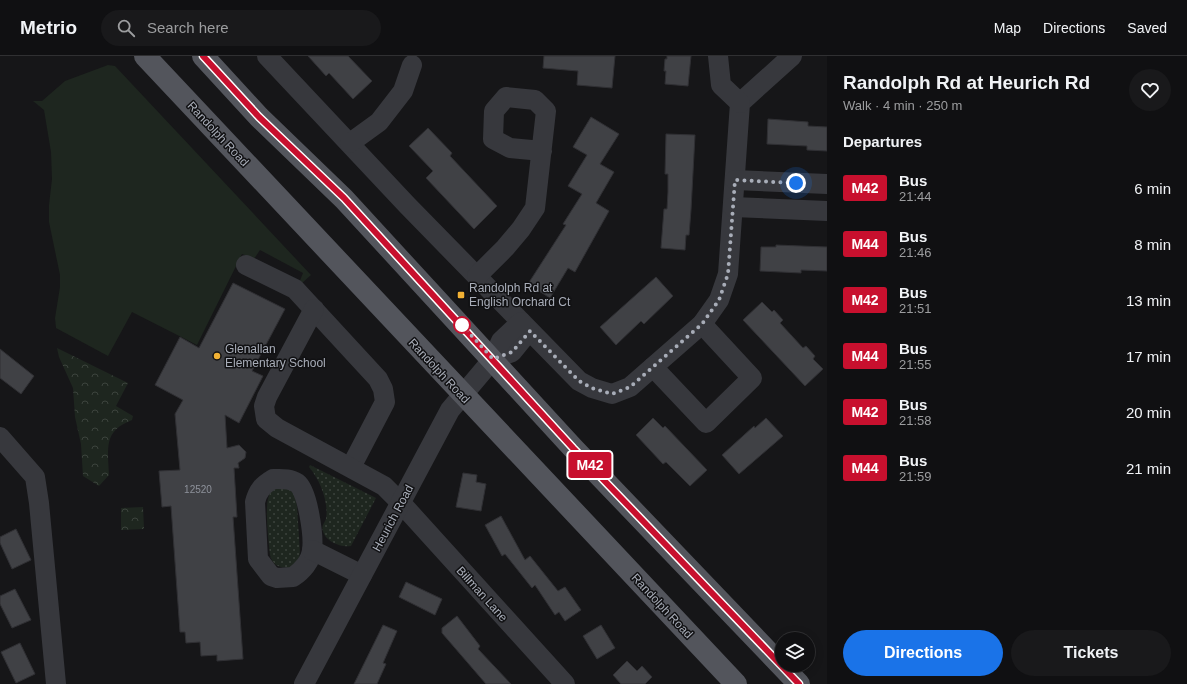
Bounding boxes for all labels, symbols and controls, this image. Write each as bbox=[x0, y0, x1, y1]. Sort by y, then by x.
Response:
search box bbox=[101, 10, 381, 46]
text: Metrio bbox=[20, 17, 77, 38]
icon: search bbox=[115, 17, 137, 39]
text: Search here bbox=[147, 19, 229, 36]
text: Map bbox=[994, 20, 1021, 36]
text: Directions bbox=[1043, 20, 1105, 36]
text: Saved bbox=[1127, 20, 1167, 36]
button: heart bbox=[1129, 69, 1171, 111]
text: Randolph Rd at Heurich Rd bbox=[843, 72, 1090, 93]
text: Walk · 4 min · 250 m bbox=[843, 98, 962, 113]
street label: Randolph Road bbox=[184, 99, 252, 169]
text: Departures bbox=[843, 133, 922, 150]
text: Bus bbox=[899, 172, 927, 189]
your location bbox=[786, 173, 806, 193]
text: M42 bbox=[851, 180, 879, 196]
text: 6 min bbox=[1134, 180, 1171, 197]
text: 21:44 bbox=[899, 189, 932, 204]
text: Bus bbox=[899, 228, 927, 245]
text: M44 bbox=[851, 236, 879, 252]
text: 8 min bbox=[1134, 236, 1171, 253]
text: 21:46 bbox=[899, 245, 932, 260]
place label: Randolph Rd at English Orchard Ct bbox=[469, 281, 571, 309]
text: Bus bbox=[899, 284, 927, 301]
marker: Randolph Rd at English Orchard Ct bbox=[456, 290, 466, 300]
text: M42 bbox=[851, 292, 879, 308]
text: 13 min bbox=[1126, 292, 1171, 309]
text: 21:51 bbox=[899, 301, 932, 316]
unlabelled marker bbox=[453, 316, 471, 334]
street label: Randolph Road bbox=[405, 336, 473, 406]
text: Bus bbox=[899, 340, 927, 357]
place label: Glenallan Elementary School bbox=[225, 342, 326, 370]
text: M44 bbox=[851, 348, 879, 364]
text: 17 min bbox=[1126, 348, 1171, 365]
marker: Glenallan Elementary School bbox=[212, 351, 222, 361]
text: 21:55 bbox=[899, 357, 932, 372]
text: Bus bbox=[899, 396, 927, 413]
text: M42 bbox=[851, 404, 879, 420]
text: 20 min bbox=[1126, 404, 1171, 421]
text: 21:58 bbox=[899, 413, 932, 428]
line badge: M42 bbox=[567, 452, 613, 478]
text: Bus bbox=[899, 452, 927, 469]
text: M42 bbox=[576, 457, 604, 473]
text: M44 bbox=[851, 460, 879, 476]
text: 21 min bbox=[1126, 460, 1171, 477]
text: 21:59 bbox=[899, 469, 932, 484]
street label: Heurich Road bbox=[370, 482, 416, 554]
house number: 12520 bbox=[184, 484, 212, 495]
street label: Billman Lane bbox=[454, 564, 511, 625]
street label: Randolph Road bbox=[628, 571, 696, 641]
button: Directions bbox=[843, 630, 1003, 676]
button: Tickets bbox=[1011, 630, 1171, 676]
map controls bbox=[775, 632, 815, 672]
button: layers bbox=[775, 632, 815, 672]

